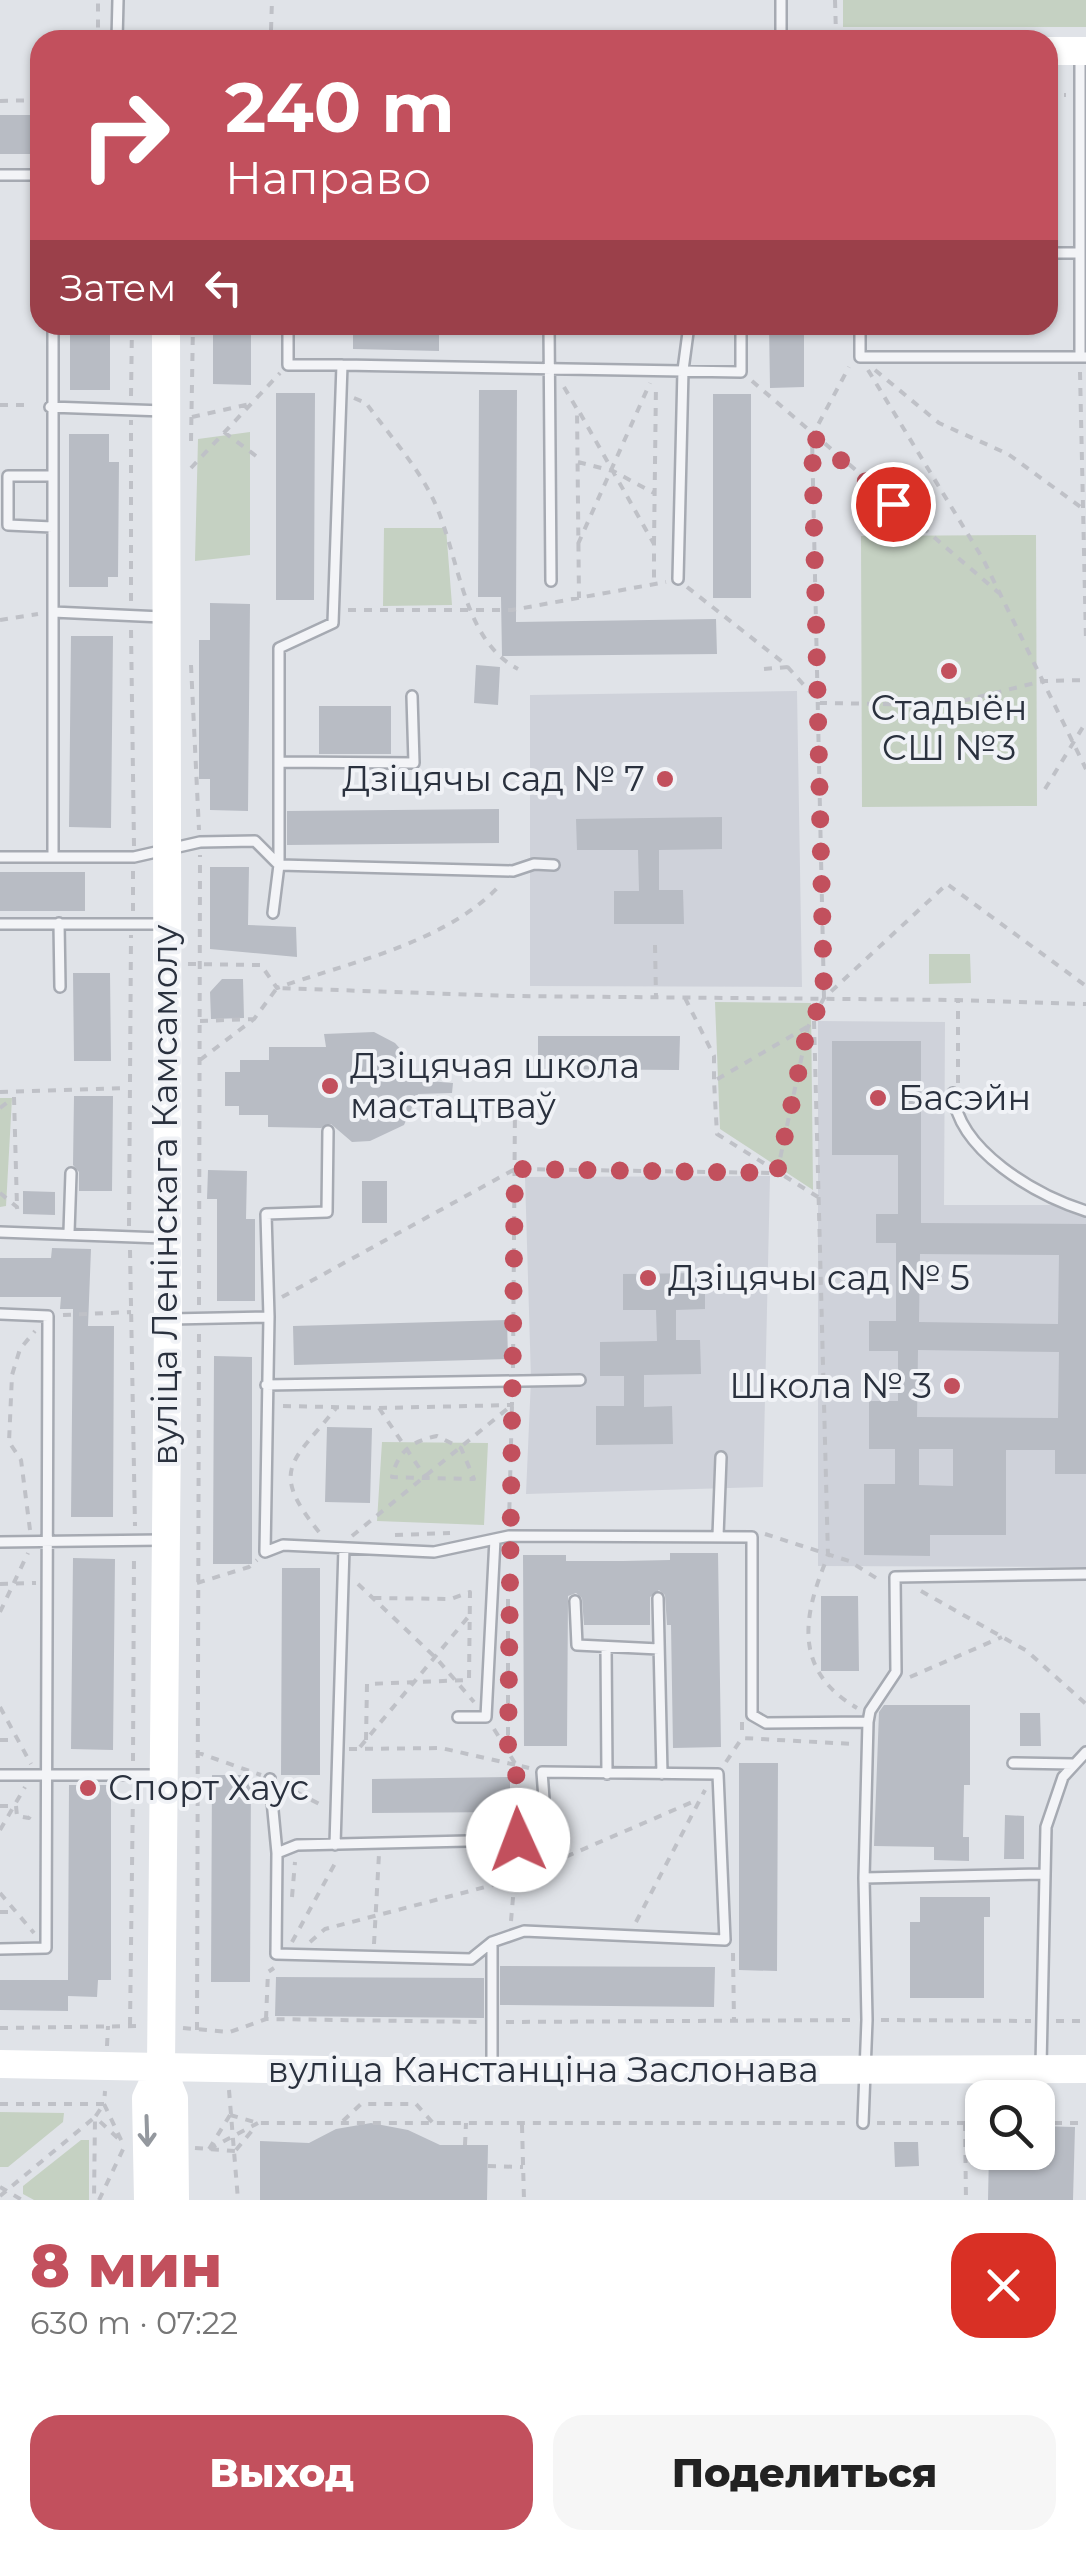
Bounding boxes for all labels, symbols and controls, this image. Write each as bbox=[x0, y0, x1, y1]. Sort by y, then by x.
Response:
text: 240 m bbox=[225, 64, 455, 150]
icon: right bbox=[60, 70, 190, 200]
text: Направо bbox=[225, 150, 431, 205]
icon: left bbox=[196, 260, 251, 315]
text: Затем bbox=[60, 264, 176, 311]
pin bbox=[851, 462, 936, 547]
icon: arrive bbox=[866, 477, 921, 532]
marker: Стадыён СШ №3 bbox=[938, 660, 960, 682]
place label: Стадыён СШ №3 bbox=[870, 686, 1028, 769]
place label: Дзіцячы сад № 7 bbox=[342, 757, 645, 800]
marker: Дзіцячы сад № 7 bbox=[654, 768, 676, 790]
street label: вуліца Ленінскага Камсамолу bbox=[143, 924, 186, 1466]
place label: Дзіцячая школа мастацтваў bbox=[350, 1044, 640, 1127]
marker: Дзіцячая школа мастацтваў bbox=[319, 1075, 341, 1097]
place label: Басэйн bbox=[898, 1076, 1031, 1119]
marker: Басэйн bbox=[867, 1087, 889, 1109]
place label: Дзіцячы сад № 5 bbox=[668, 1256, 970, 1299]
marker: Дзіцячы сад № 5 bbox=[637, 1267, 659, 1289]
place label: Школа № 3 bbox=[729, 1364, 932, 1407]
marker: Школа № 3 bbox=[941, 1375, 963, 1397]
place label: Спорт Хаус bbox=[108, 1766, 309, 1809]
marker: Спорт Хаус bbox=[77, 1777, 99, 1799]
position arrow bbox=[466, 1788, 570, 1892]
street label: вуліца Канстанціна Заслонава bbox=[267, 2048, 819, 2091]
map controls bbox=[965, 2080, 1055, 2170]
button: search bbox=[965, 2080, 1055, 2170]
one-way arrow bbox=[138, 2115, 157, 2147]
text: 8 мин bbox=[30, 2229, 222, 2302]
button: close bbox=[951, 2233, 1056, 2338]
text: 630 m · 07:22 bbox=[30, 2303, 238, 2342]
button: Выход bbox=[30, 2415, 533, 2530]
button: Поделиться bbox=[553, 2415, 1056, 2530]

